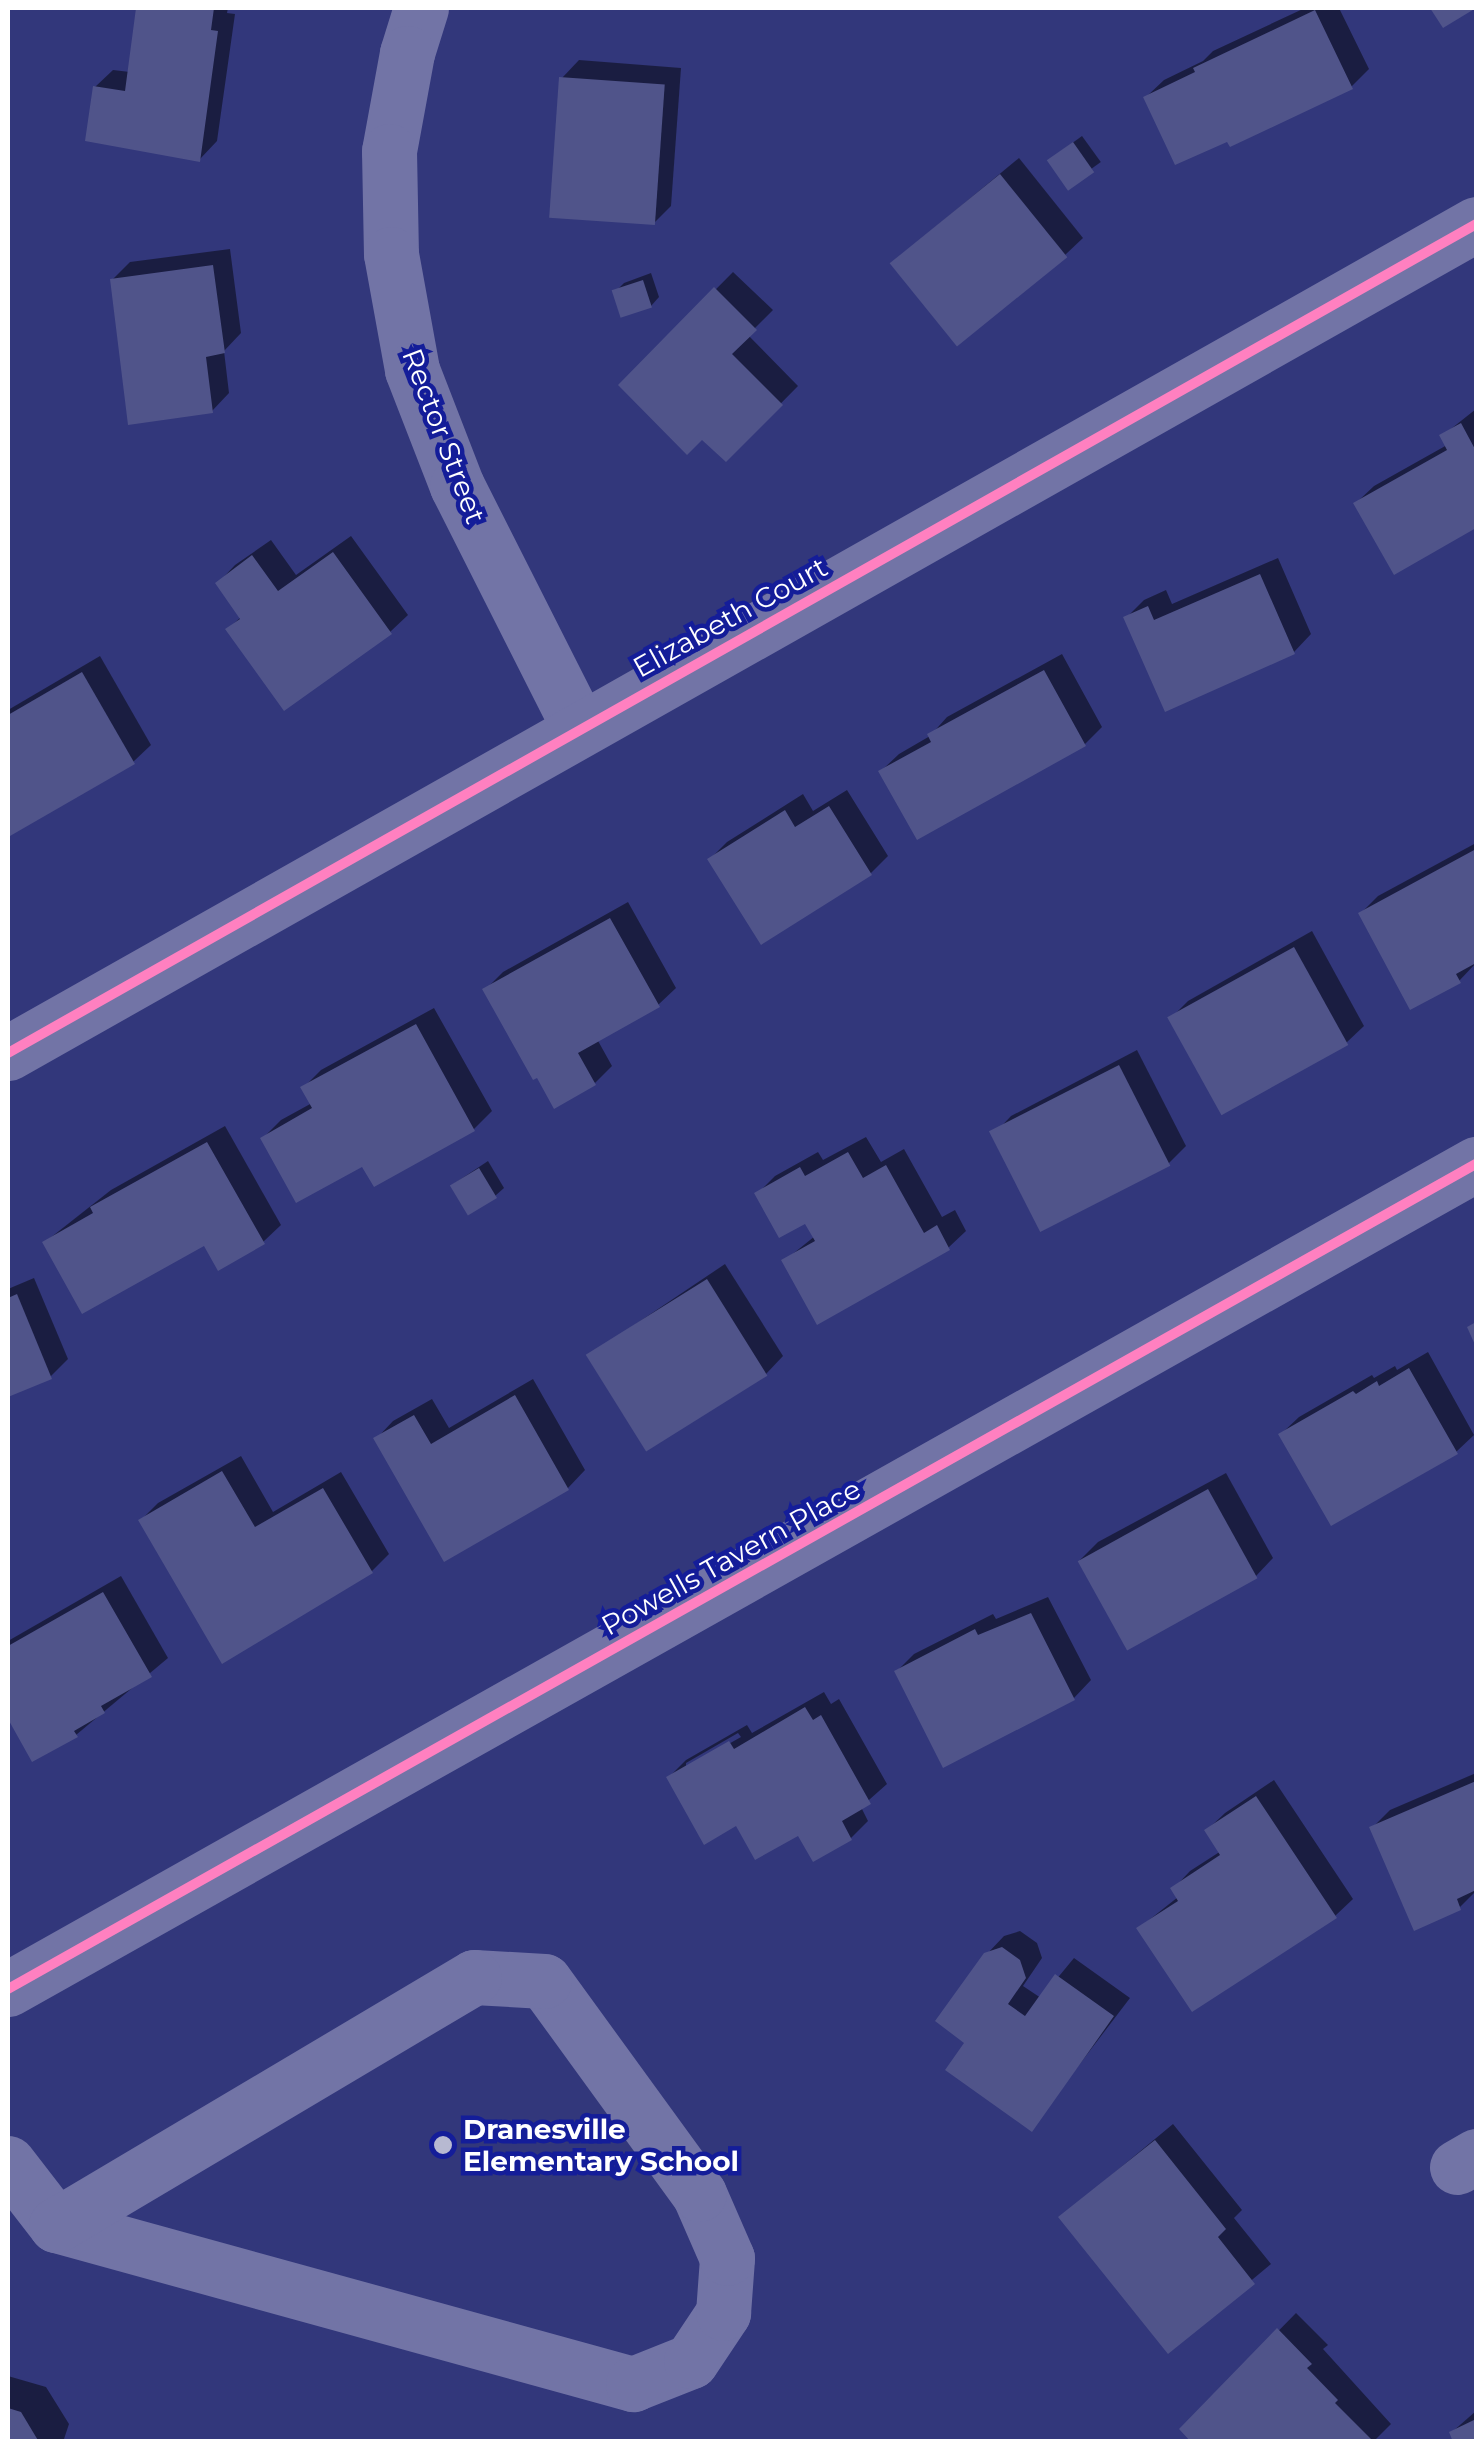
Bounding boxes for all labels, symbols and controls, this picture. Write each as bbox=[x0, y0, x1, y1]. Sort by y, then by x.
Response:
street label: Rector Street bbox=[395, 344, 493, 528]
street label: Elizabeth Court bbox=[627, 550, 833, 684]
street label: Powells Tavern Place bbox=[596, 1472, 866, 1642]
place label: Dranesville Elementary School bbox=[463, 2112, 739, 2178]
marker: Dranesville Elementary School bbox=[432, 2134, 454, 2156]

